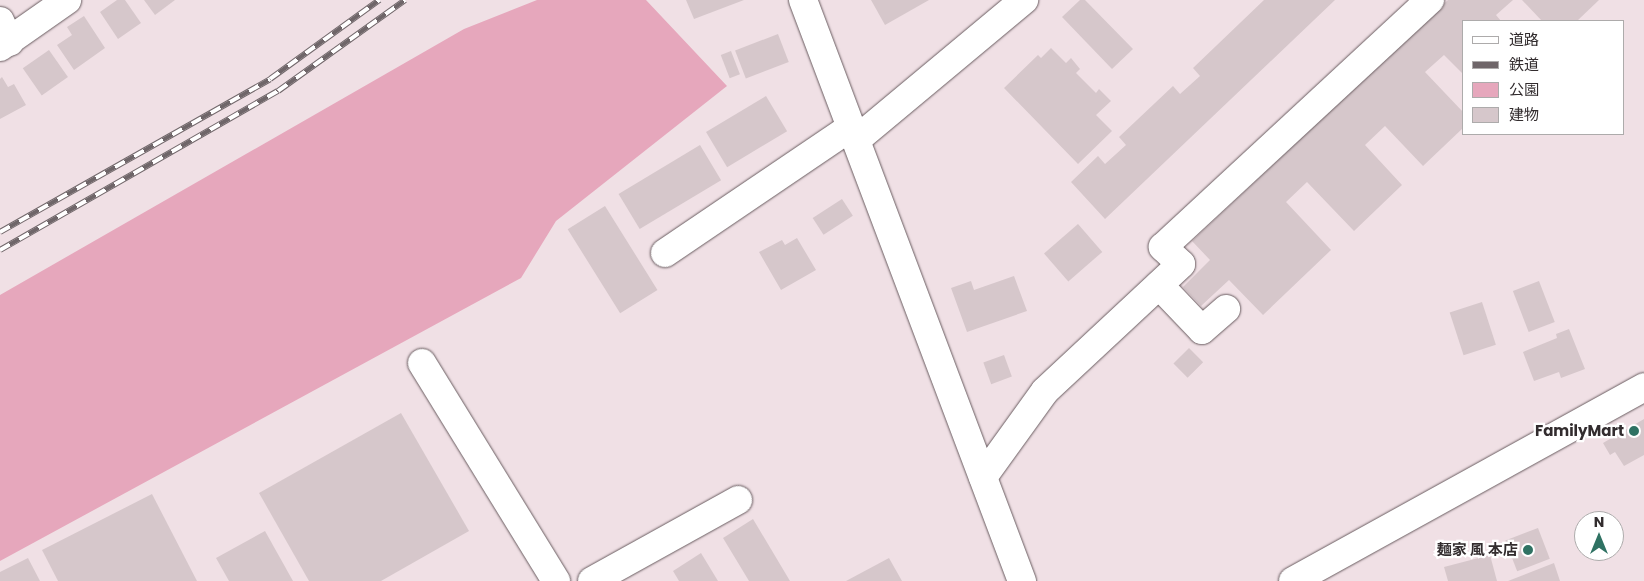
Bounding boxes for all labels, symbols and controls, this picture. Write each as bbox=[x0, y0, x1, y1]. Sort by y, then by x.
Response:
legend bbox=[1462, 20, 1624, 135]
text: 道路 bbox=[1509, 29, 1539, 50]
text: 鉄道 bbox=[1509, 54, 1539, 75]
text: 公園 bbox=[1509, 79, 1539, 100]
text: 建物 bbox=[1509, 104, 1539, 125]
place label: FamilyMart bbox=[1535, 422, 1624, 440]
marker: FamilyMart bbox=[1628, 425, 1640, 437]
north arrow bbox=[1574, 511, 1624, 561]
text: N bbox=[1594, 512, 1604, 532]
place label: 麺家 風 本店 bbox=[1437, 541, 1518, 559]
marker: 麺家 風 本店 bbox=[1522, 544, 1534, 556]

